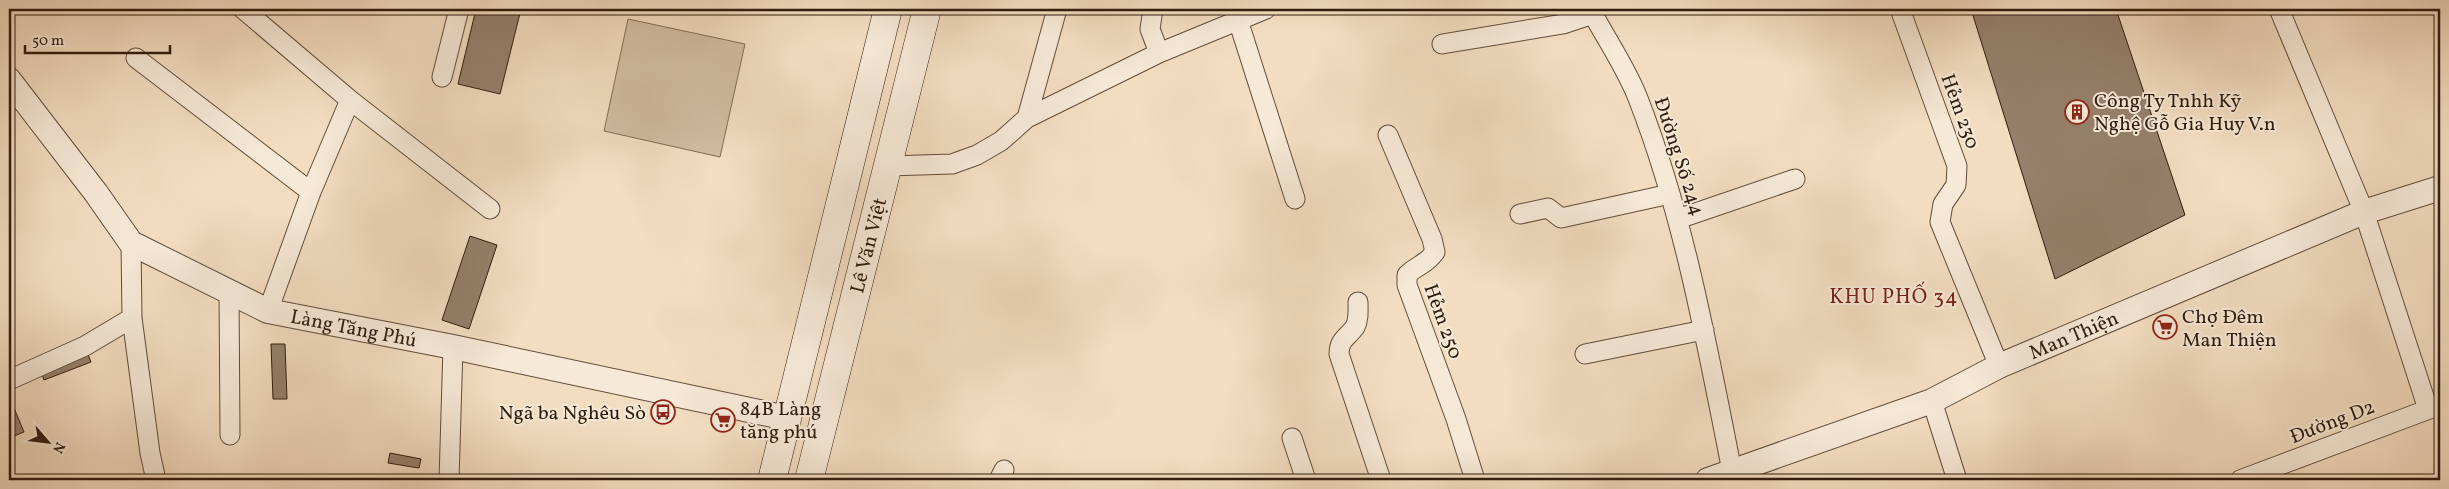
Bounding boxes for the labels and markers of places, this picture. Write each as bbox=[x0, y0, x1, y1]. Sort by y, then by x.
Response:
place label: Công Ty Tnhh Kỹ Nghệ Gỗ Gia Huy V.n bbox=[2094, 88, 2276, 139]
building icon: Công Ty Tnhh Kỹ Nghệ Gỗ Gia Huy V.n bbox=[2064, 99, 2090, 125]
place label: Chợ Đêm Man Thiện bbox=[2182, 304, 2277, 355]
supermarket icon: Chợ Đêm Man Thiện bbox=[2152, 314, 2178, 340]
place label: 84B Làng tăng phú bbox=[740, 396, 821, 447]
bus stop icon: Ngã ba Nghêu Sò bbox=[650, 399, 676, 425]
place label: Ngã ba Nghêu Sò bbox=[499, 400, 646, 428]
supermarket icon: 84B Làng tăng phú bbox=[710, 407, 736, 433]

